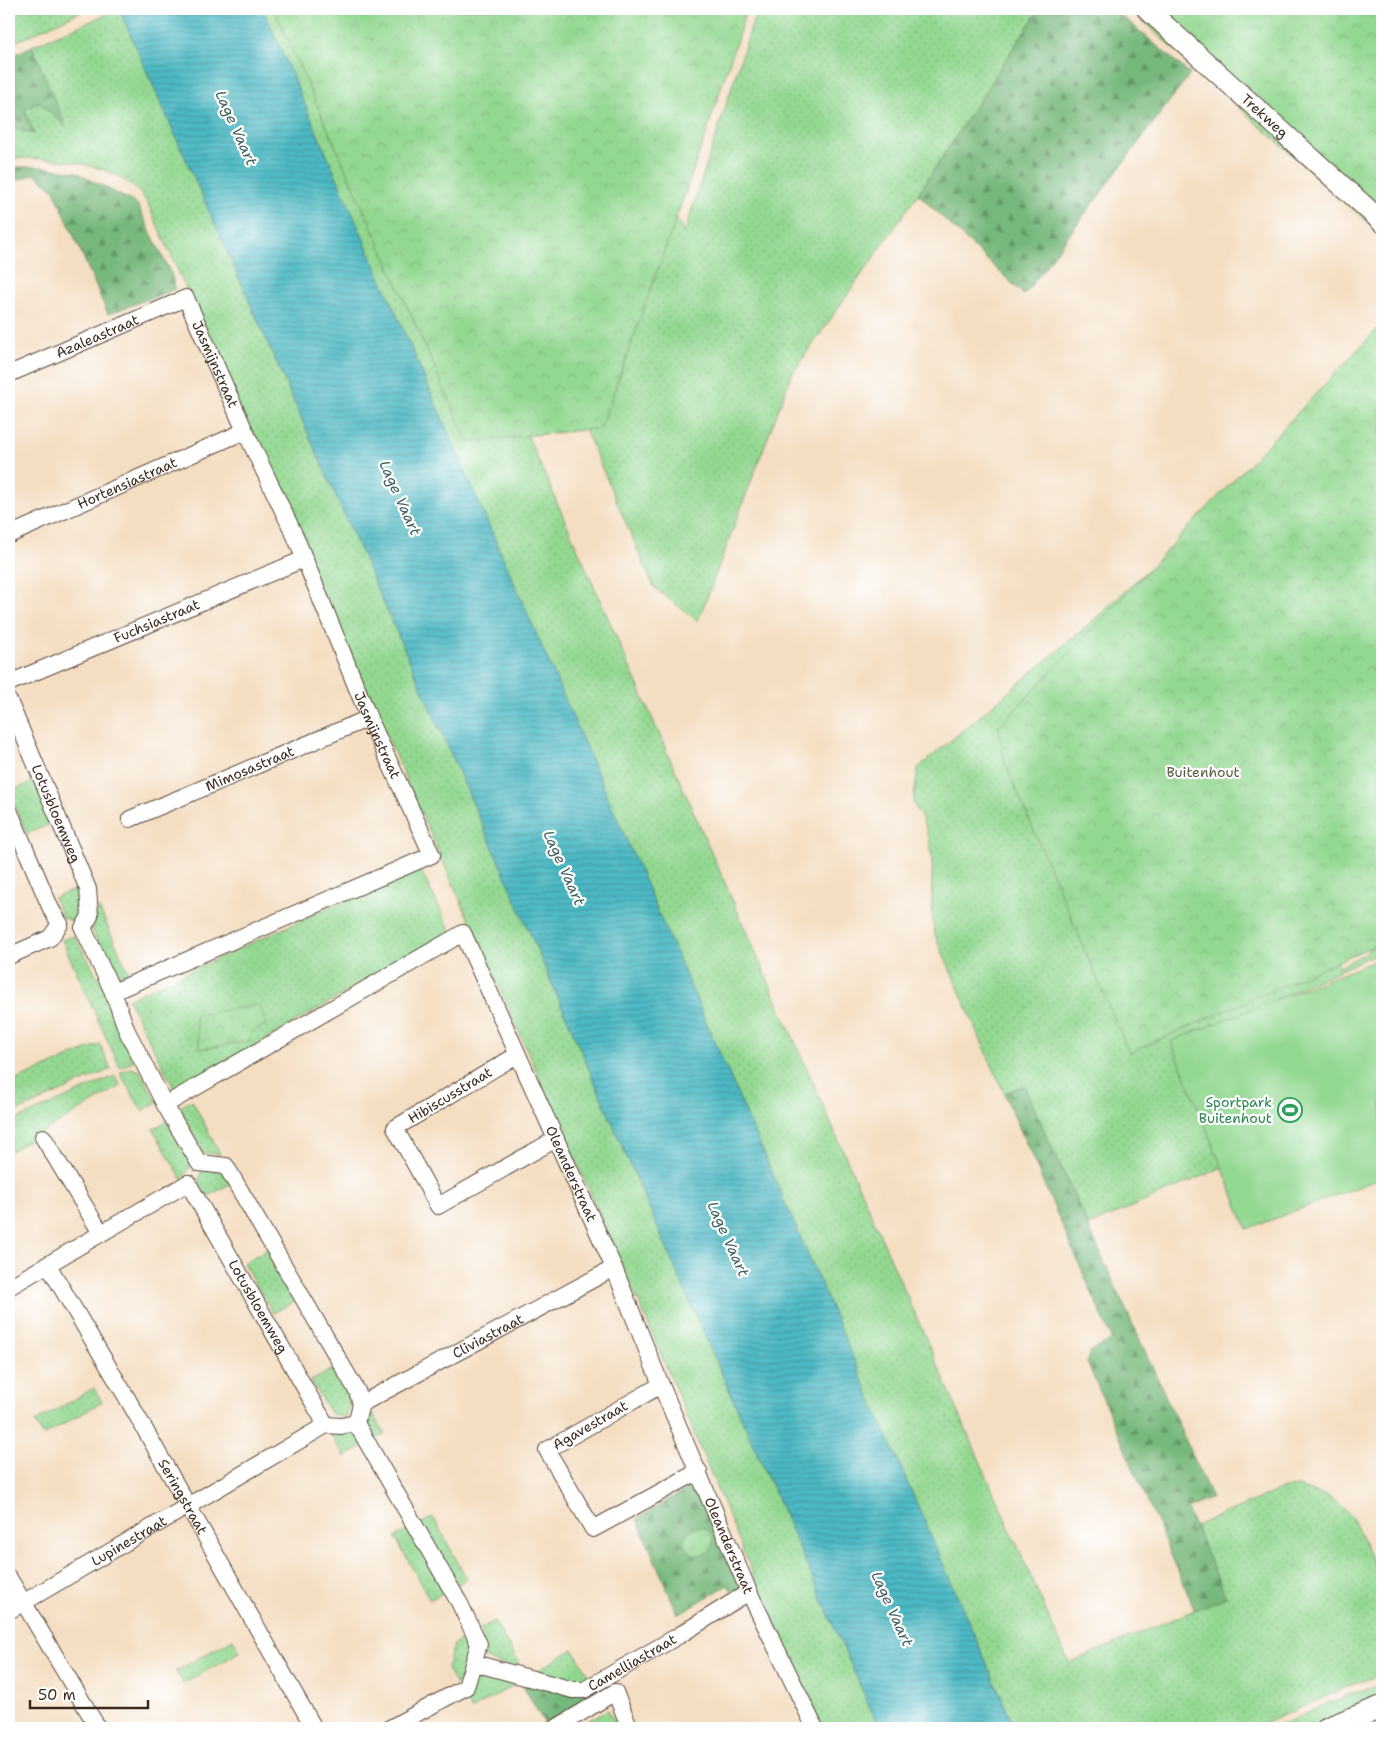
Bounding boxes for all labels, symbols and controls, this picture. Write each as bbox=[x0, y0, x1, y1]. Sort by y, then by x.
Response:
water label: Lage Vaart bbox=[210, 87, 262, 169]
street label: Trekweg bbox=[1238, 90, 1292, 142]
street label: Azaleastraat bbox=[53, 310, 142, 362]
street label: Jasmijnstraat bbox=[188, 318, 243, 411]
street label: Hortensiastraat bbox=[74, 453, 180, 513]
water label: Lage Vaart bbox=[374, 457, 426, 539]
street label: Fuchsiastraat bbox=[111, 595, 202, 647]
street label: Jasmijnstraat bbox=[350, 689, 405, 782]
street label: Mimosastraat bbox=[203, 742, 297, 795]
street label: Lotusbloemweg bbox=[28, 762, 85, 865]
park label: Buitenhout bbox=[1166, 763, 1240, 781]
water label: Lage Vaart bbox=[538, 827, 590, 909]
street label: Hibiscusstraat bbox=[405, 1063, 495, 1127]
place label: Sportpark Buitenhout bbox=[1199, 1093, 1272, 1127]
sports icon: Sportpark Buitenhout bbox=[1277, 1097, 1303, 1123]
street label: Oleanderstraat bbox=[542, 1123, 601, 1225]
water label: Lage Vaart bbox=[702, 1198, 754, 1280]
street label: Lotusbloemweg bbox=[225, 1256, 292, 1356]
street label: Cliviastraat bbox=[449, 1309, 526, 1362]
street label: Agavestraat bbox=[549, 1396, 631, 1454]
street label: Seringstraat bbox=[154, 1456, 211, 1537]
street label: Oleanderstraat bbox=[701, 1494, 758, 1597]
street label: Lupinestraat bbox=[88, 1511, 170, 1570]
water label: Lage Vaart bbox=[866, 1568, 918, 1650]
street label: Camelliastraat bbox=[584, 1630, 680, 1695]
scale bar bbox=[30, 1677, 148, 1709]
text: 50 m bbox=[38, 1685, 76, 1705]

